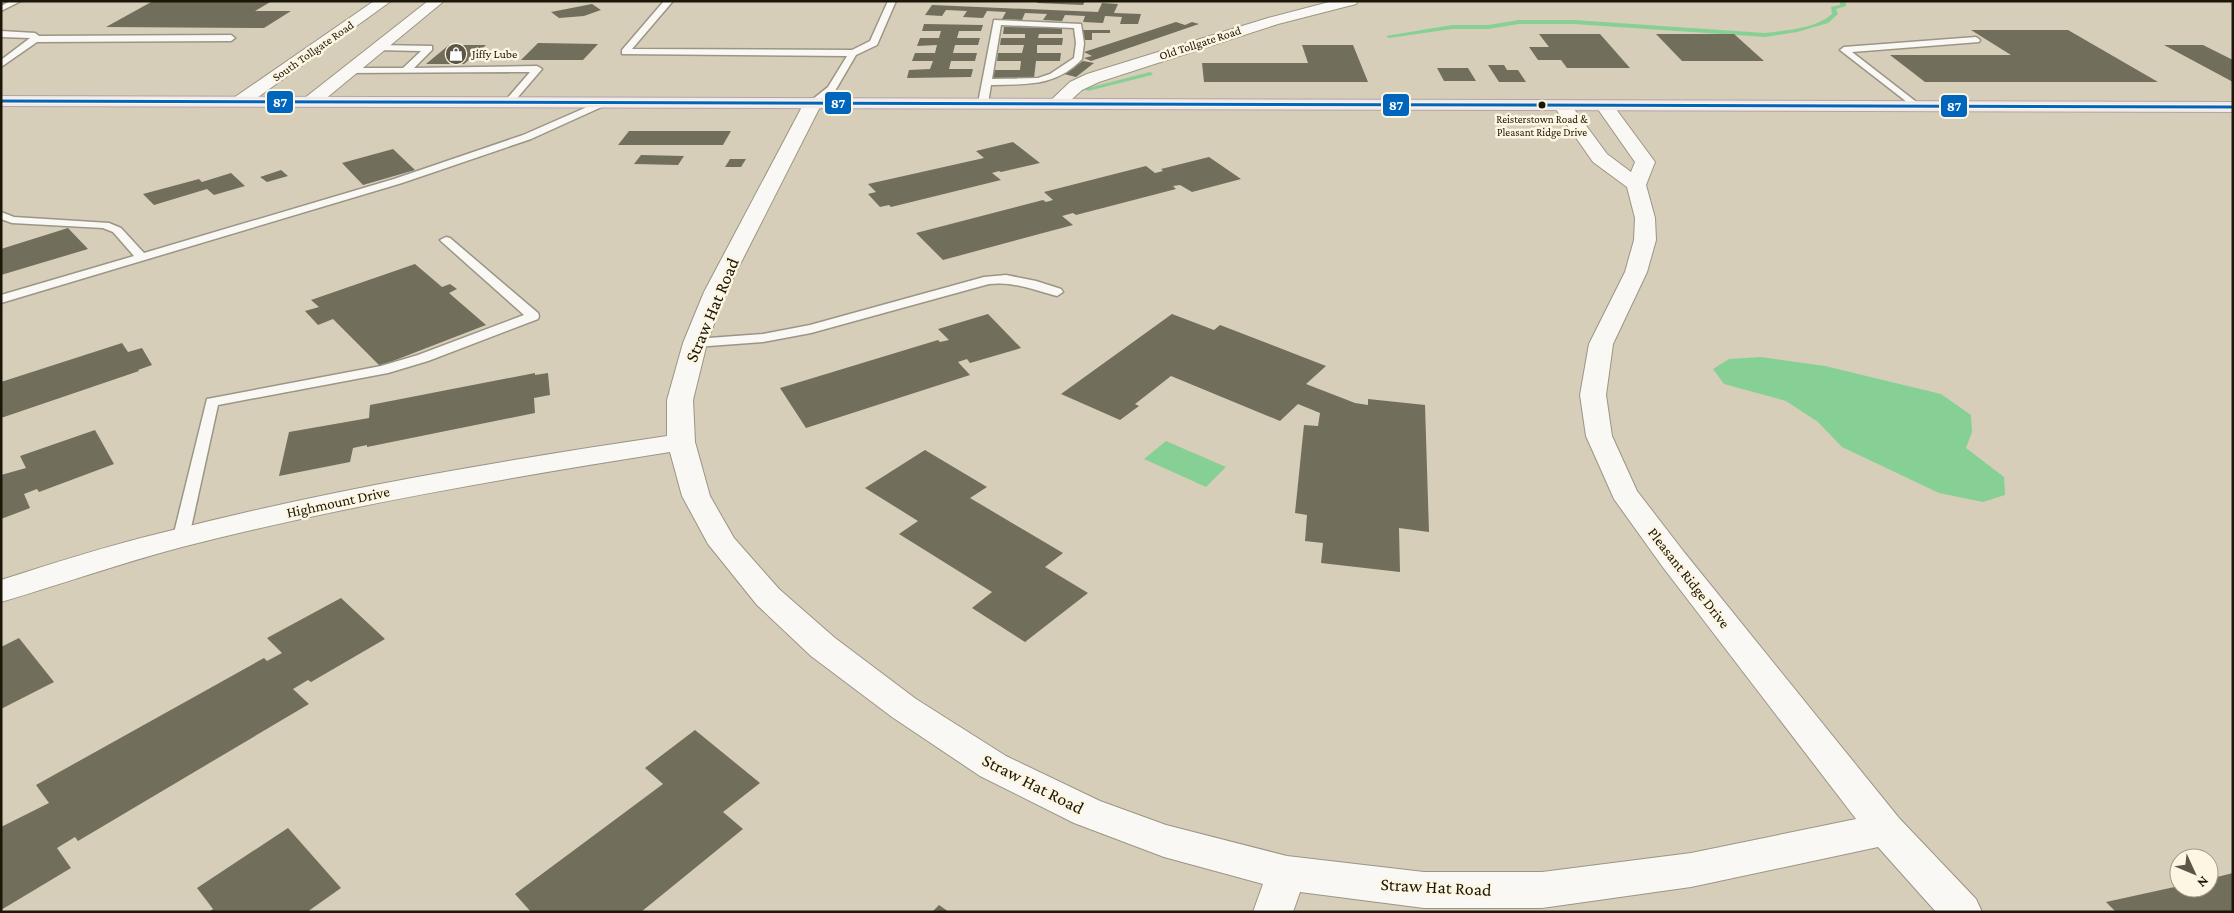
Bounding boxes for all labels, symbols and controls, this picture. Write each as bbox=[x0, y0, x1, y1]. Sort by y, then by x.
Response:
street label: South Tollgate Road bbox=[270, 17, 357, 84]
street label: Old Tollgate Road bbox=[1157, 23, 1243, 63]
shop icon: Jiffy Lube bbox=[444, 42, 468, 66]
place label: Jiffy Lube bbox=[471, 47, 517, 61]
line badge: 87 bbox=[266, 90, 294, 114]
line badge: 87 bbox=[824, 91, 852, 115]
line badge: 87 bbox=[1382, 93, 1410, 117]
text: 87 bbox=[273, 94, 287, 110]
line badge: 87 bbox=[1940, 94, 1968, 118]
text: 87 bbox=[831, 95, 845, 111]
text: 87 bbox=[1389, 97, 1403, 113]
text: 87 bbox=[1947, 98, 1961, 114]
marker: Reisterstown Road & Pleasant Ridge Drive bbox=[1537, 100, 1547, 110]
place label: Reisterstown Road & Pleasant Ridge Drive bbox=[1496, 113, 1588, 139]
street label: Straw Hat Road bbox=[681, 254, 743, 365]
street label: Highmount Drive bbox=[285, 483, 392, 522]
street label: Pleasant Ridge Drive bbox=[1644, 525, 1733, 632]
street label: Straw Hat Road bbox=[979, 750, 1088, 818]
north arrow bbox=[2169, 848, 2219, 898]
text: N bbox=[2194, 873, 2212, 891]
street label: Straw Hat Road bbox=[1380, 874, 1493, 900]

